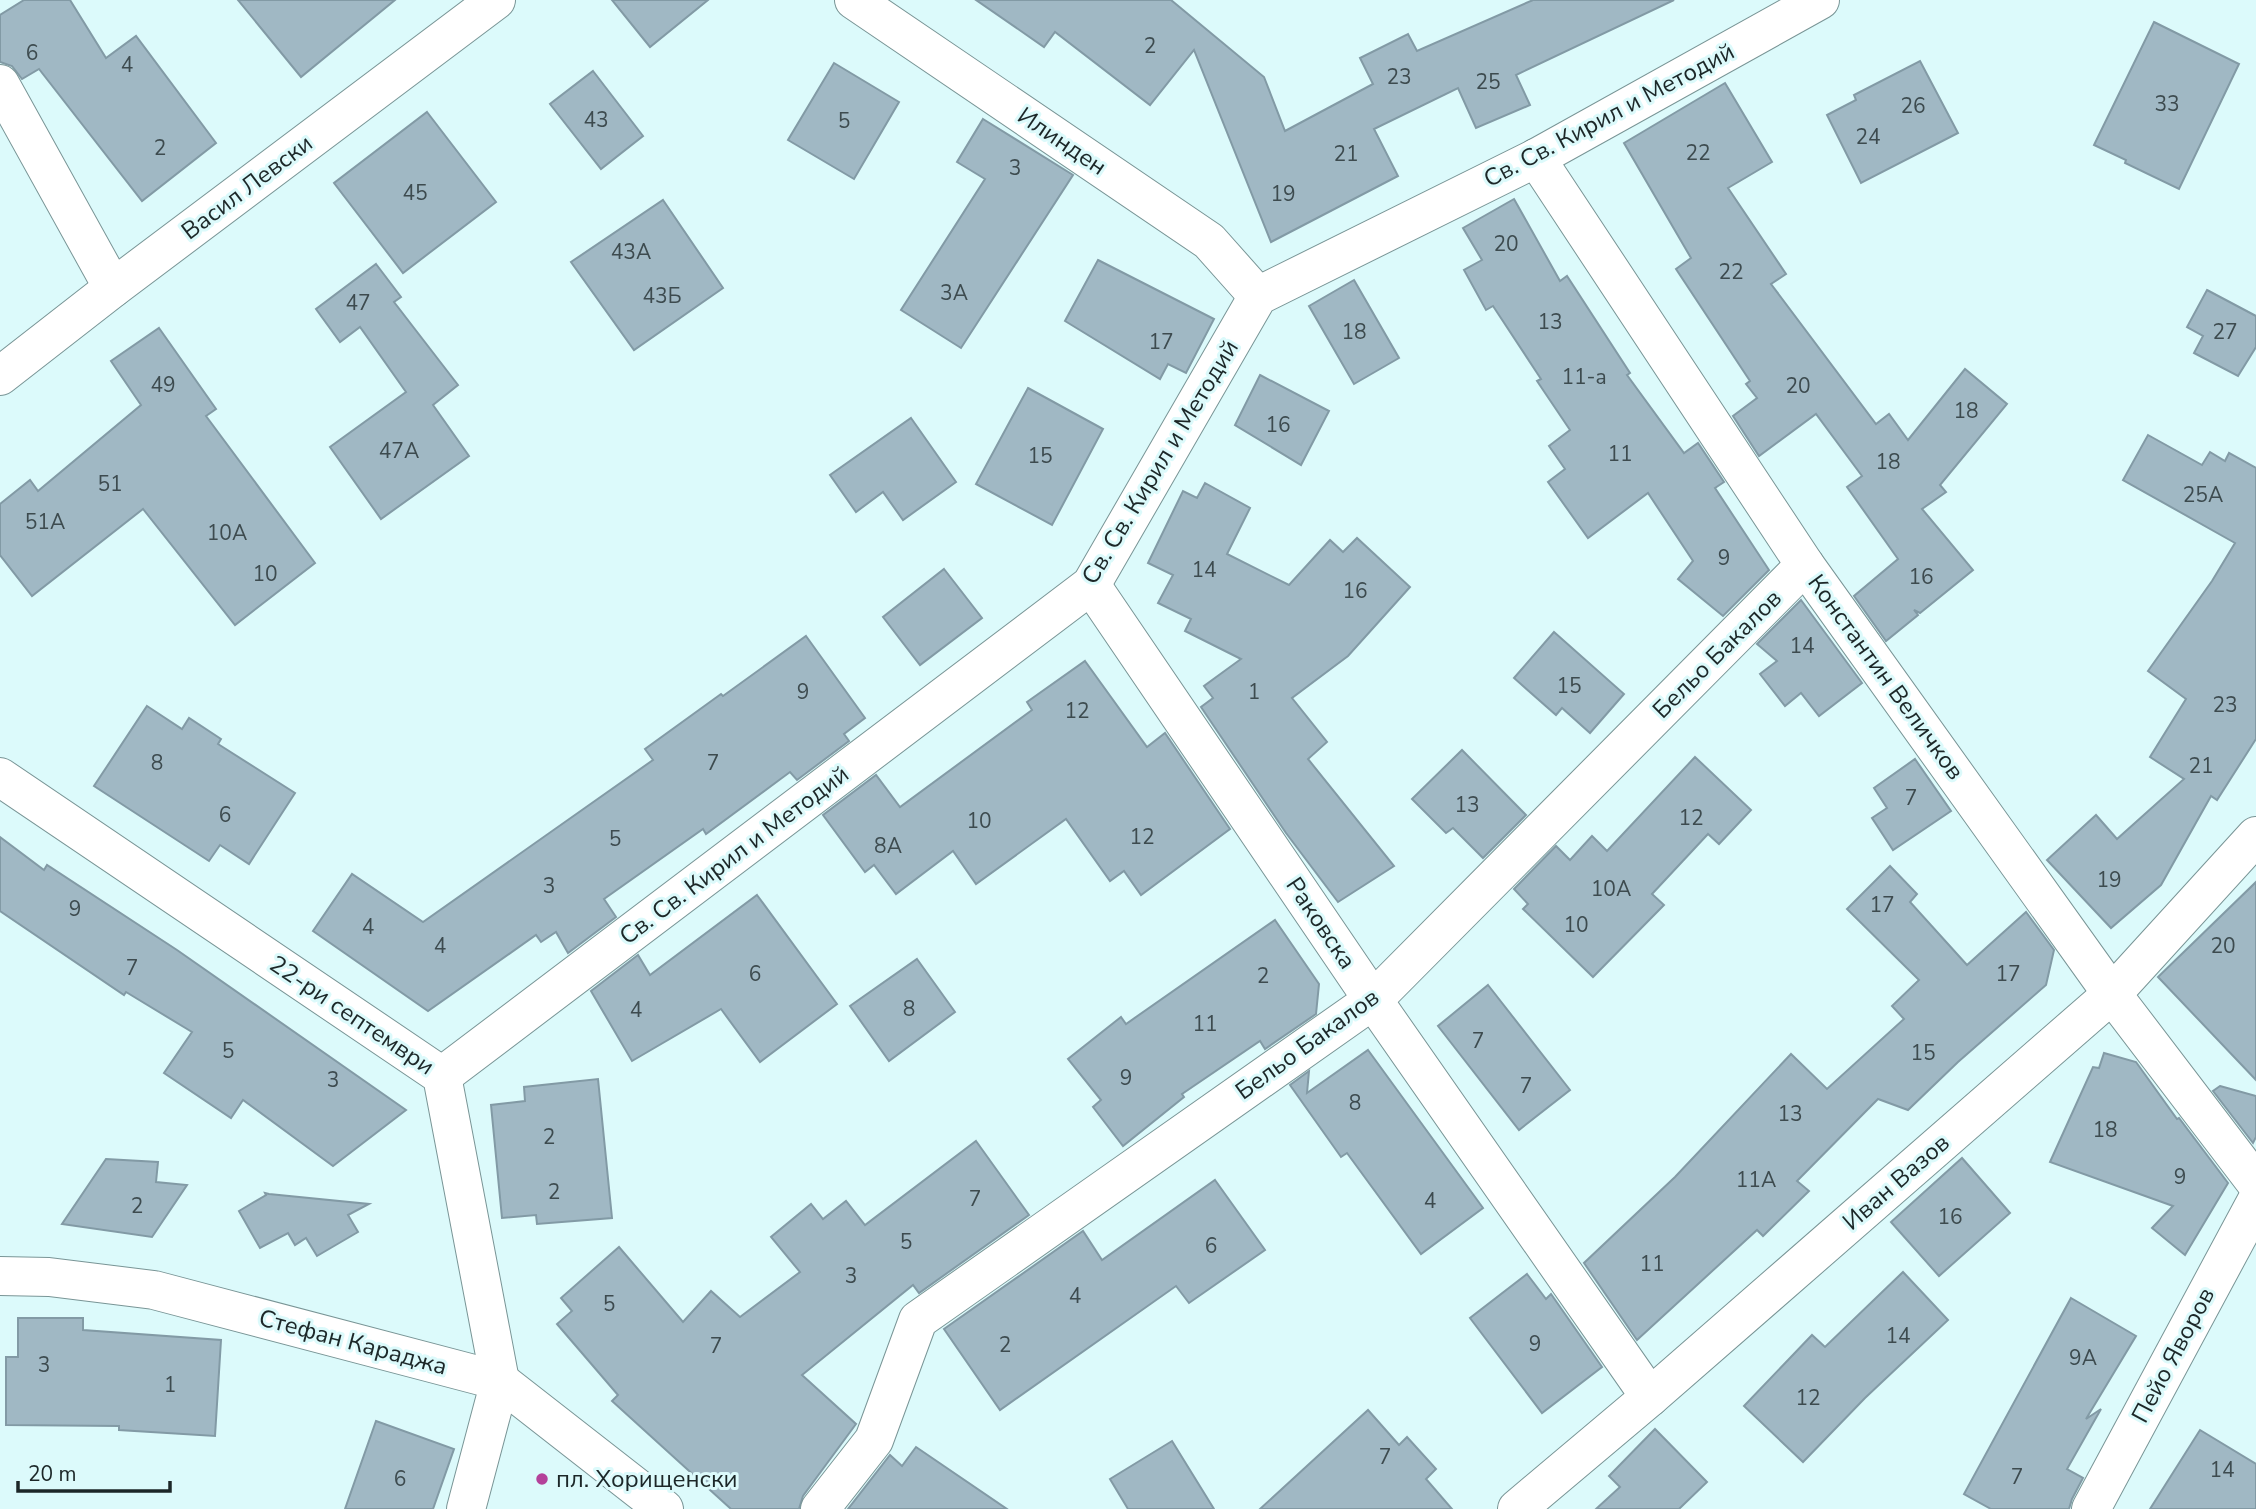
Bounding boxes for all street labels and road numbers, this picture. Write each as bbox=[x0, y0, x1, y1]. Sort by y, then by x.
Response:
street label: Св. Св. Кирил и Методий bbox=[1478, 35, 1740, 195]
street label: Илинден bbox=[1011, 100, 1113, 182]
street label: Васил Левски bbox=[175, 127, 319, 247]
street label: Св. Св. Кирил и Методий bbox=[1074, 334, 1246, 590]
street label: Константин Величков bbox=[1801, 568, 1971, 786]
street label: Бельо Бакалов bbox=[1646, 583, 1788, 725]
street label: Св. Св. Кирил и Методий bbox=[613, 758, 855, 952]
street label: Раковска bbox=[1279, 871, 1363, 975]
street label: 22-ри септември bbox=[263, 948, 441, 1082]
street label: Бельо Бакалов bbox=[1229, 981, 1385, 1107]
street label: Иван Вазов bbox=[1836, 1127, 1956, 1237]
street label: Пейо Яворов bbox=[2124, 1282, 2222, 1428]
street label: Стефан Караджа bbox=[255, 1302, 451, 1382]

